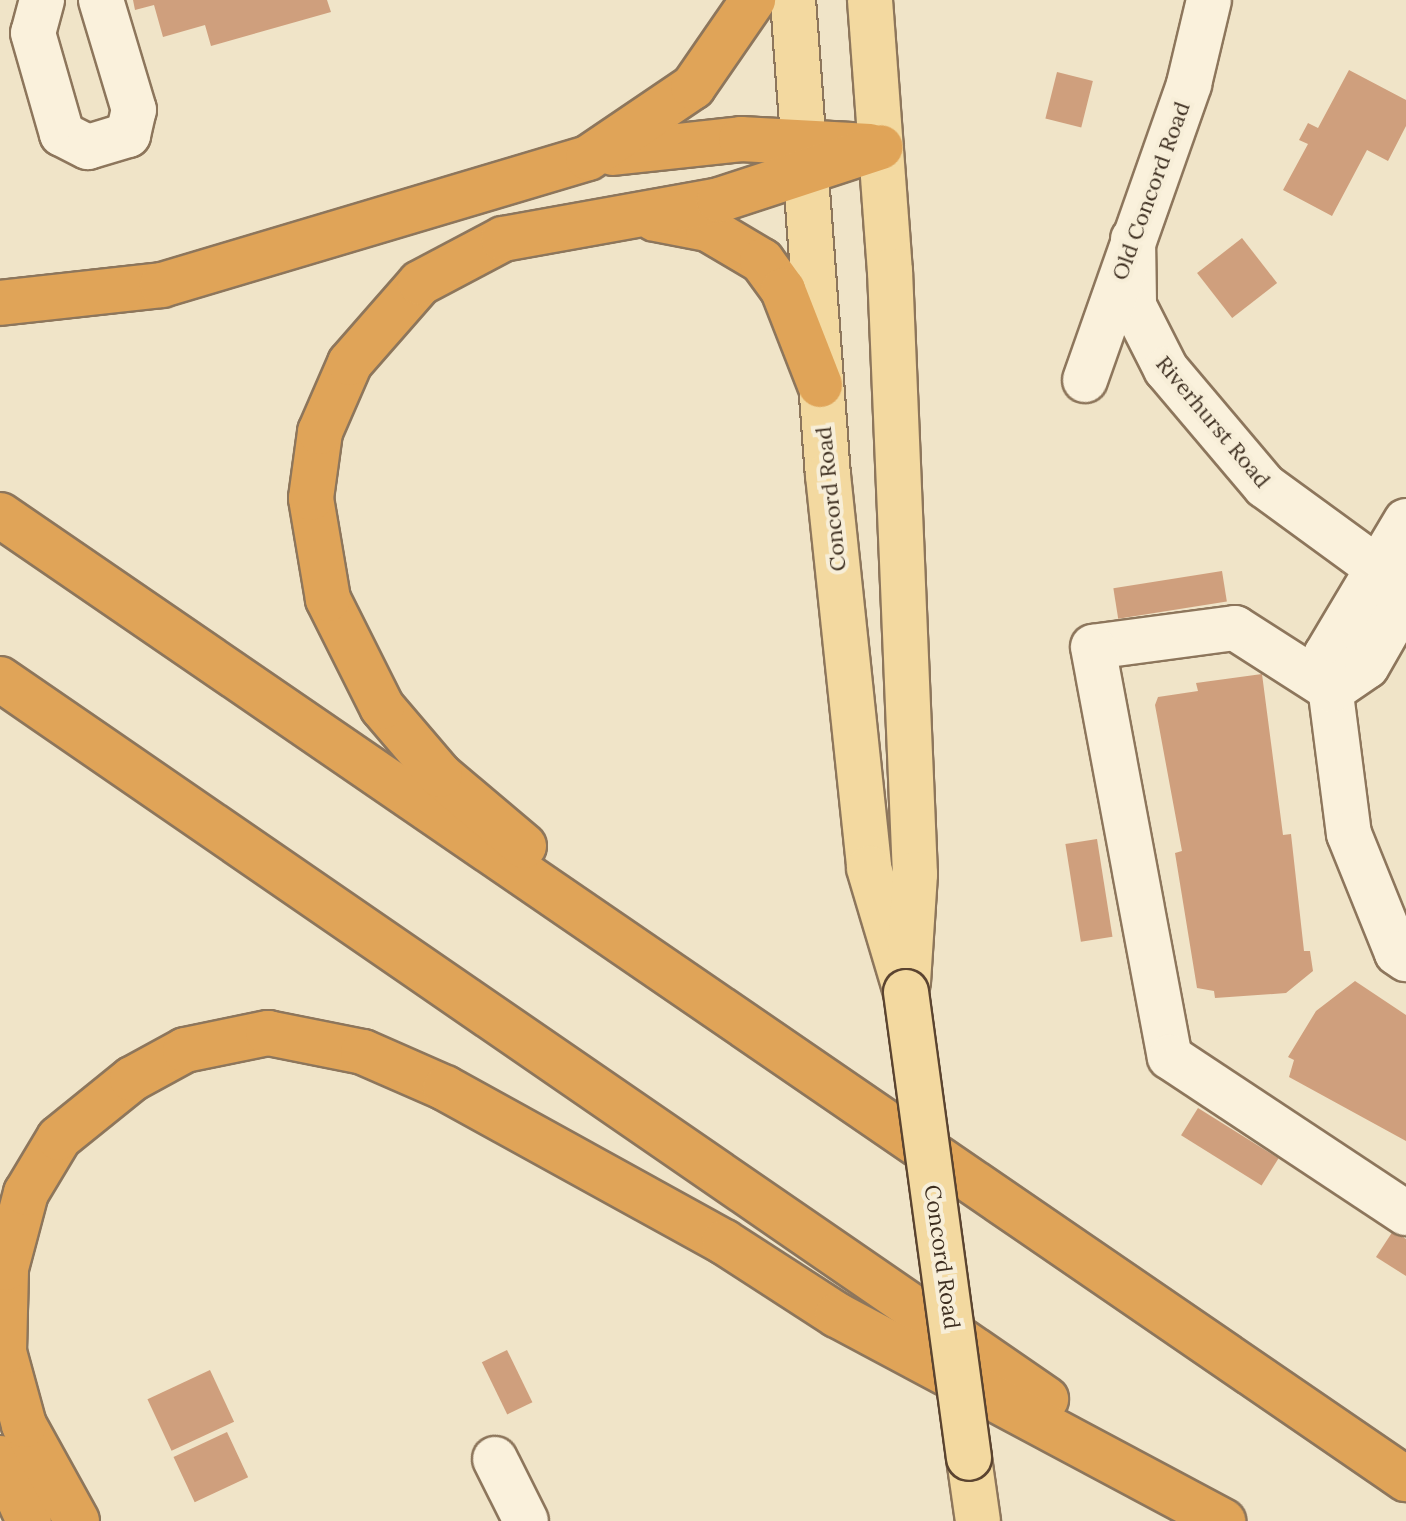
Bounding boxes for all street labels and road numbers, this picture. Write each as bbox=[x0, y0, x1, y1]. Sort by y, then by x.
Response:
street label: Old Concord Road bbox=[1106, 98, 1196, 284]
street label: Riverhurst Road bbox=[1150, 351, 1276, 493]
street label: Concord Road bbox=[810, 425, 852, 573]
street label: Concord Road bbox=[919, 1183, 965, 1331]

